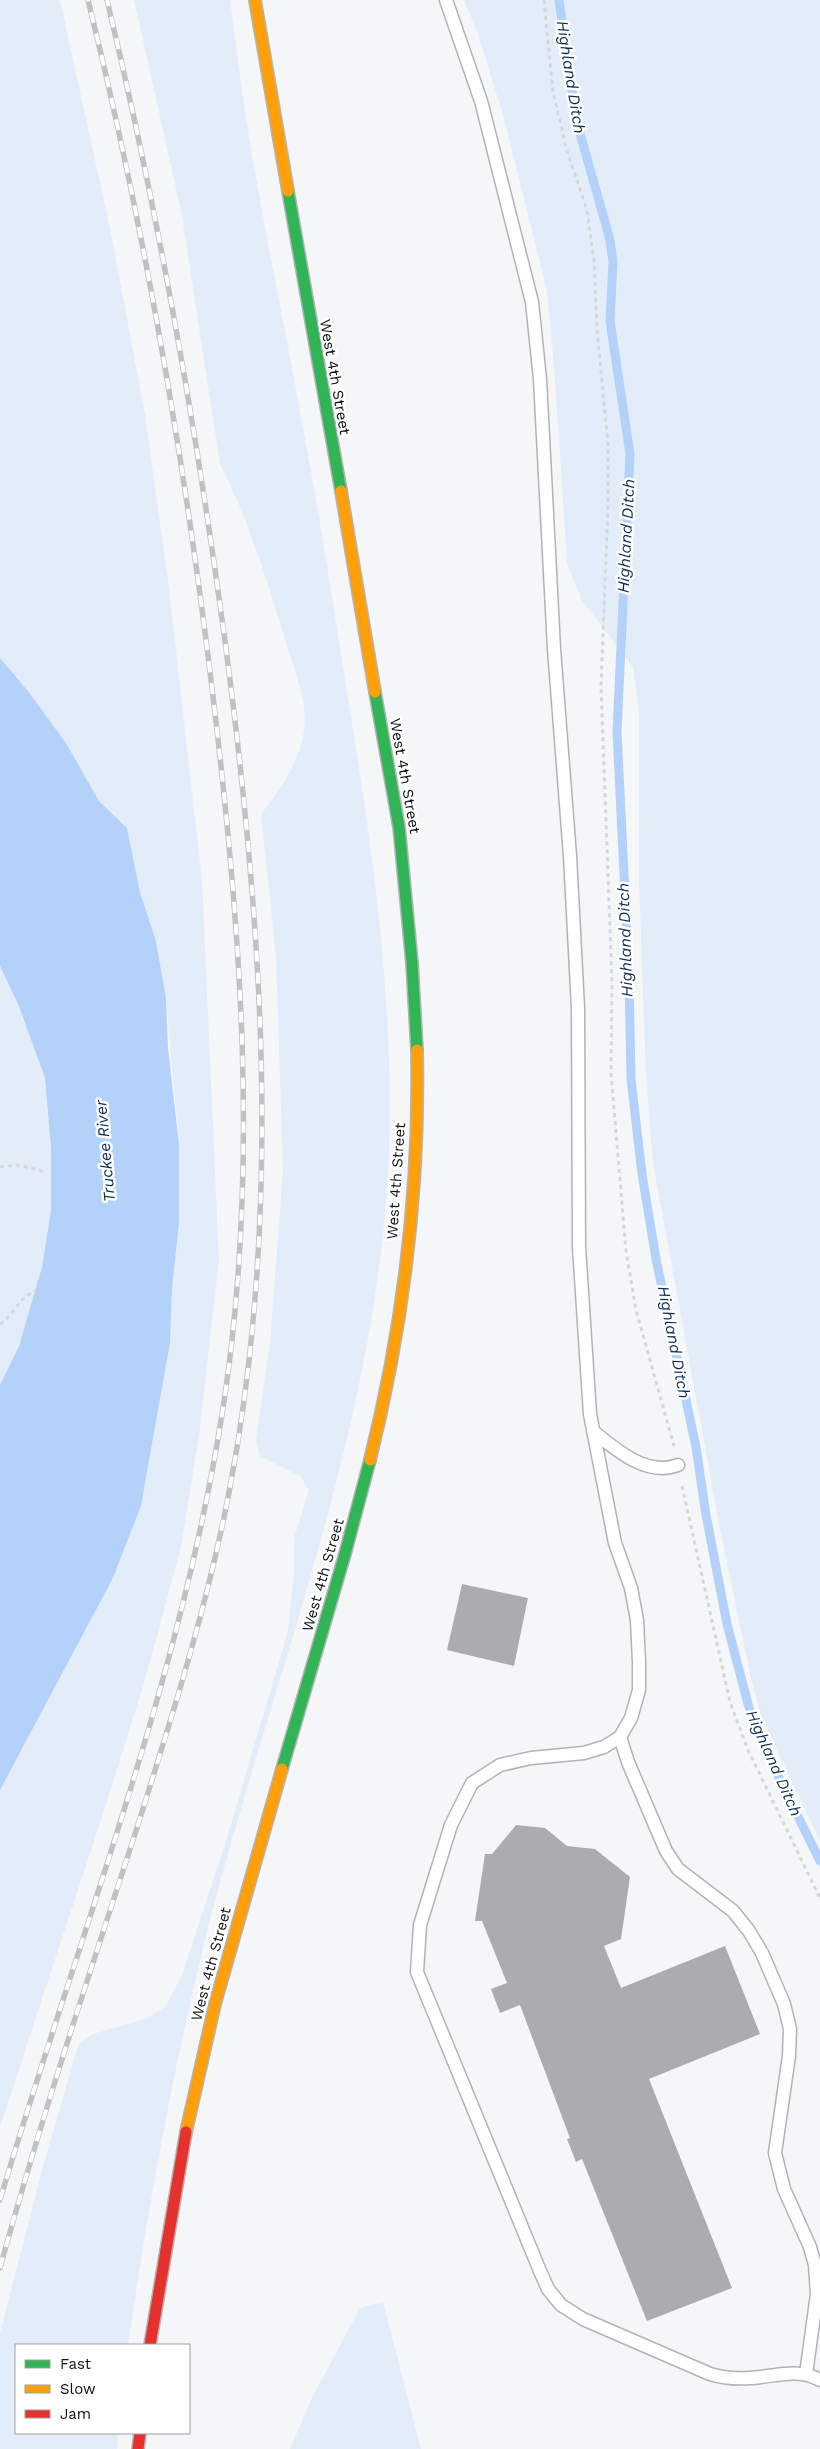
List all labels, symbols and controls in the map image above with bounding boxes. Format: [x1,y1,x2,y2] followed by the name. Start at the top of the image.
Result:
[553,19,589,135] water label: Highland Ditch
[316,318,354,437] street label: West 4th Street
[614,478,638,594] water label: Highland Ditch
[386,717,424,836] street label: West 4th Street
[614,883,636,997] water label: Highland Ditch
[91,1098,119,1203] water label: Truckee River
[383,1121,409,1240] street label: West 4th Street
[654,1284,694,1400] water label: Highland Ditch
[298,1516,348,1634] street label: West 4th Street
[742,1707,806,1819] water label: Highland Ditch
[187,1905,235,2023] street label: West 4th Street
[15,2344,190,2434] legend
[60,2355,92,2373] text: Fast
[60,2380,96,2398] text: Slow
[60,2405,91,2423] text: Jam

